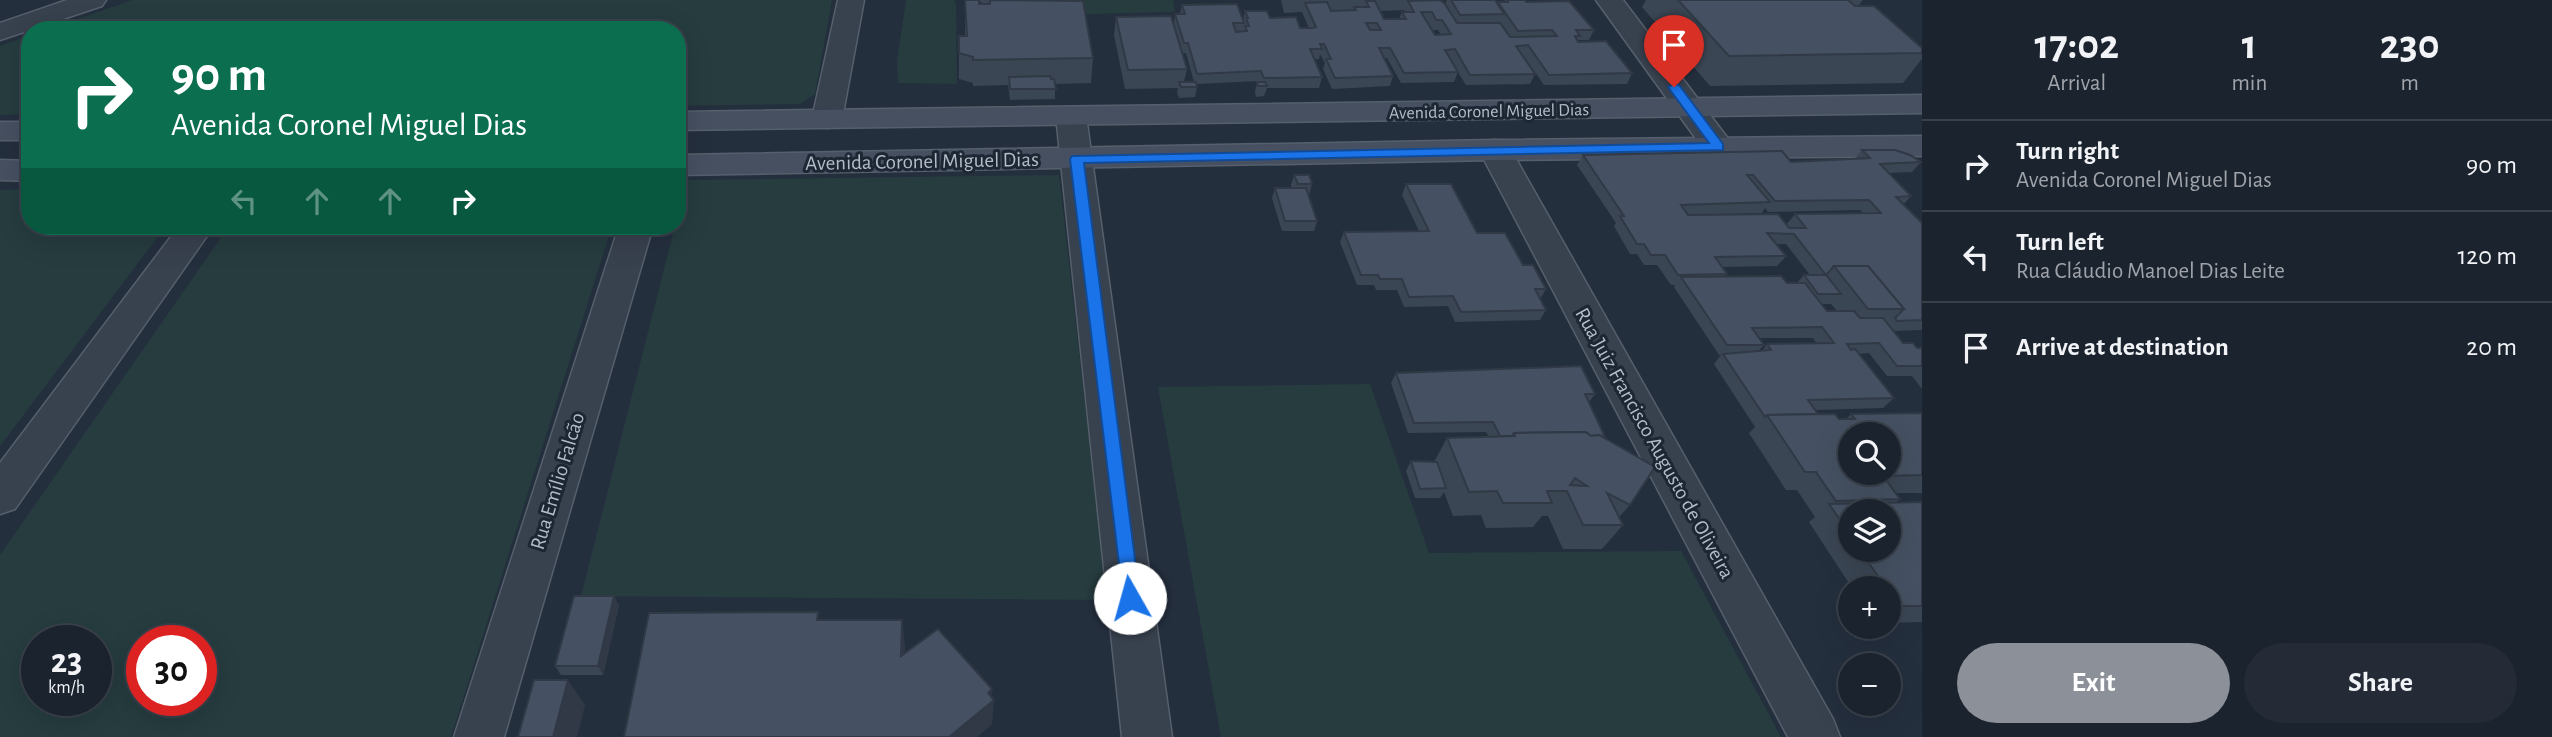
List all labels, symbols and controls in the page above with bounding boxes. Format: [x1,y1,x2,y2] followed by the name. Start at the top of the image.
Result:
[1644,15,1704,87] pin
[2034,24,2119,66] text: 17:02
[2242,24,2257,66] text: 1
[2380,24,2440,66] text: 230
[1655,26,1693,64] icon: arrive
[56,49,147,140] icon: right
[171,51,267,100] text: 90 m
[2047,72,2106,95] text: Arrival
[2231,72,2267,95] text: min
[2400,72,2419,95] text: m
[1389,101,1589,123] street label: Avenida Coronel Miguel Dias
[171,109,527,141] text: Avenida Coronel Miguel Dias
[2016,138,2119,164] text: Turn right
[1957,147,1995,185] icon: right
[805,149,1039,174] street label: Avenida Coronel Miguel Dias
[2466,152,2517,178] text: 90 m
[2016,169,2272,192] text: Avenida Coronel Miguel Dias
[225,182,263,220] icon: left
[298,182,336,220] icon: ahead
[371,182,409,220] icon: ahead
[444,182,482,220] icon: right
[2016,229,2104,255] text: Turn left
[1957,238,1995,276] icon: left
[2457,243,2517,269] text: 120 m
[2016,260,2285,283] text: Rua Cláudio Manoel Dias Leite
[1571,304,1738,582] street label: Rua Juiz Francisco Augusto de Oliveira
[1957,329,1995,367] icon: arrive
[2016,334,2229,360] text: Arrive at destination
[2466,334,2517,360] text: 20 m
[527,410,588,552] street label: Rua Emílio Falcão
[1838,422,1901,716] map controls
[1838,422,1901,485] button: search
[1838,499,1901,562] button: layers
[1093,561,1167,635] position arrow
[1838,576,1901,639] button: +
[126,625,217,716] speed limit sign: 30
[1957,643,2230,723] button: Exit
[2244,643,2517,723] button: Share
[51,644,82,679] text: 23
[1838,653,1901,716] button: −
[48,679,85,697] text: km/h

